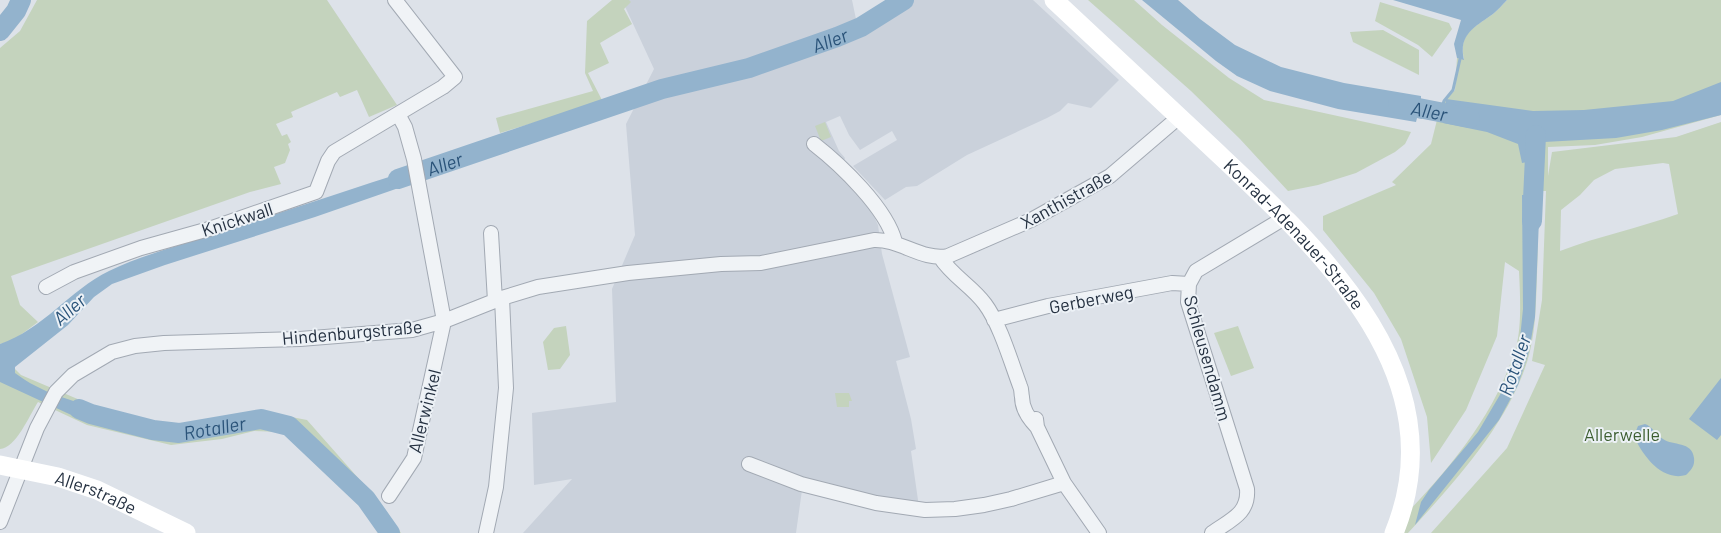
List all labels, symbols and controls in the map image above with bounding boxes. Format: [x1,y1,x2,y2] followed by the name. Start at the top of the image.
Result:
[809,22,852,56] water label: Aller
[1409,95,1451,125] water label: Aller
[424,146,466,180] water label: Aller
[1219,154,1369,314] street label: Konrad-Adenauer-Straße
[1017,165,1115,233] street label: Xanthistraße
[198,197,276,241] street label: Knickwall
[1047,280,1135,318] street label: Gerberweg
[48,288,91,330] water label: Aller
[1180,293,1236,423] street label: Schleusendamm
[281,315,423,349] street label: Hindenburgstraße
[1493,330,1536,398] water label: Rotaller
[403,367,445,455] street label: Allerwinkel
[181,410,248,444] water label: Rotaller
[1584,423,1660,445] park label: Allerwelle
[52,466,140,518] street label: Allerstraße

